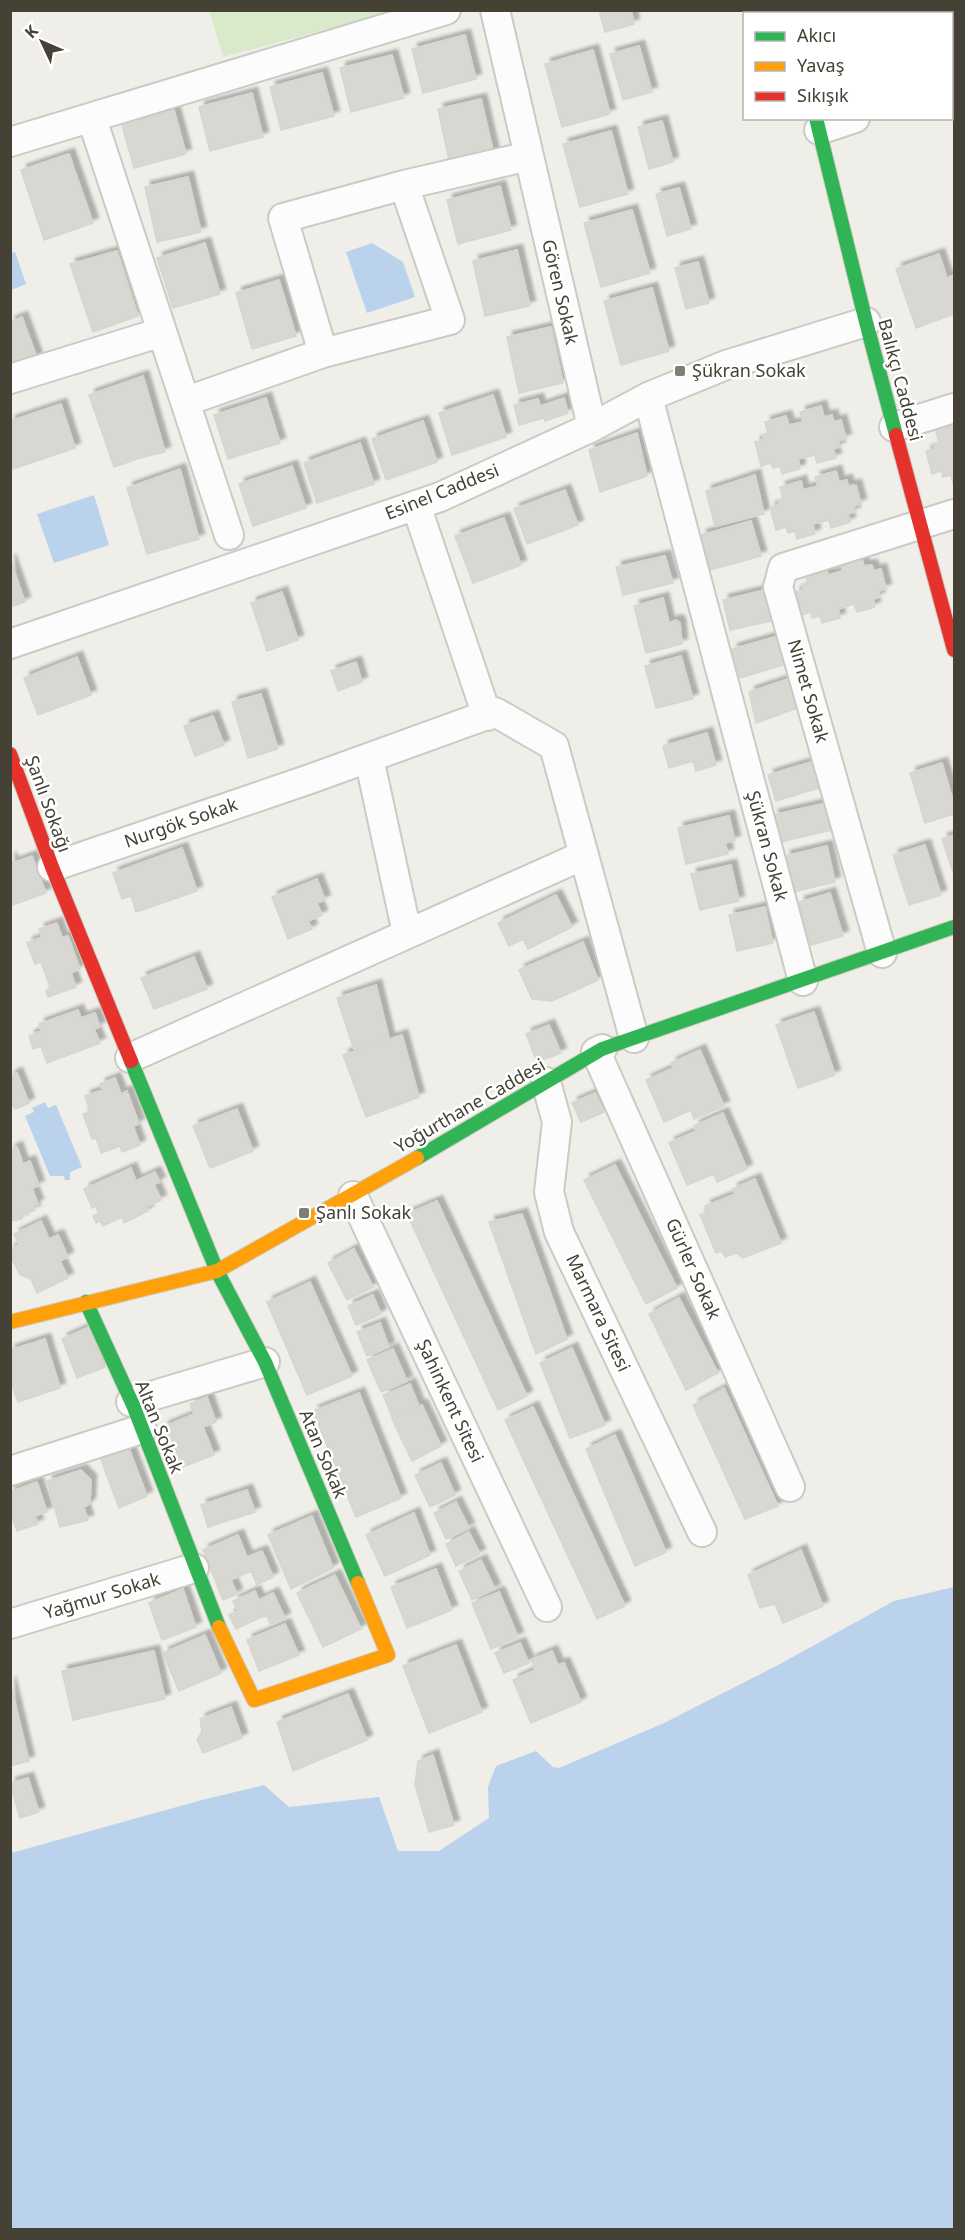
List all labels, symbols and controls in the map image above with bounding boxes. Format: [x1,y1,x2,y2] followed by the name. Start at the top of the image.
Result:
[12,12,72,72] north arrow
[743,12,953,120] legend
[20,20,43,43] text: K
[797,23,836,47] text: Akıcı
[797,53,844,77] text: Yavaş
[797,83,849,107] text: Sıkışık
[537,237,585,347] street label: Gören Sokak
[873,316,929,444] street label: Balıkçı Caddesi
[692,358,806,382] place label: Şükran Sokak
[673,364,687,378] marker: Şükran Sokak
[381,457,502,525] street label: Esinel Caddesi
[783,636,835,746] street label: Nimet Sokak
[20,752,78,855] street label: Şanlı Sokağı
[742,788,794,904] street label: Şükran Sokak
[121,791,241,853] street label: Nurgök Sokak
[390,1052,549,1158] street label: Yoğurthane Caddesi
[316,1200,412,1224] place label: Şanlı Sokak
[297,1206,311,1220] marker: Şanlı Sokak
[661,1214,727,1323] street label: Gürler Sokak
[561,1250,637,1375] street label: Marmara Sitesi
[412,1335,490,1466] street label: Şahinkent Sitesi
[130,1376,190,1477] street label: Altan Sokak
[295,1406,353,1502] street label: Atan Sokak
[41,1566,163,1624] street label: Yağmur Sokak

